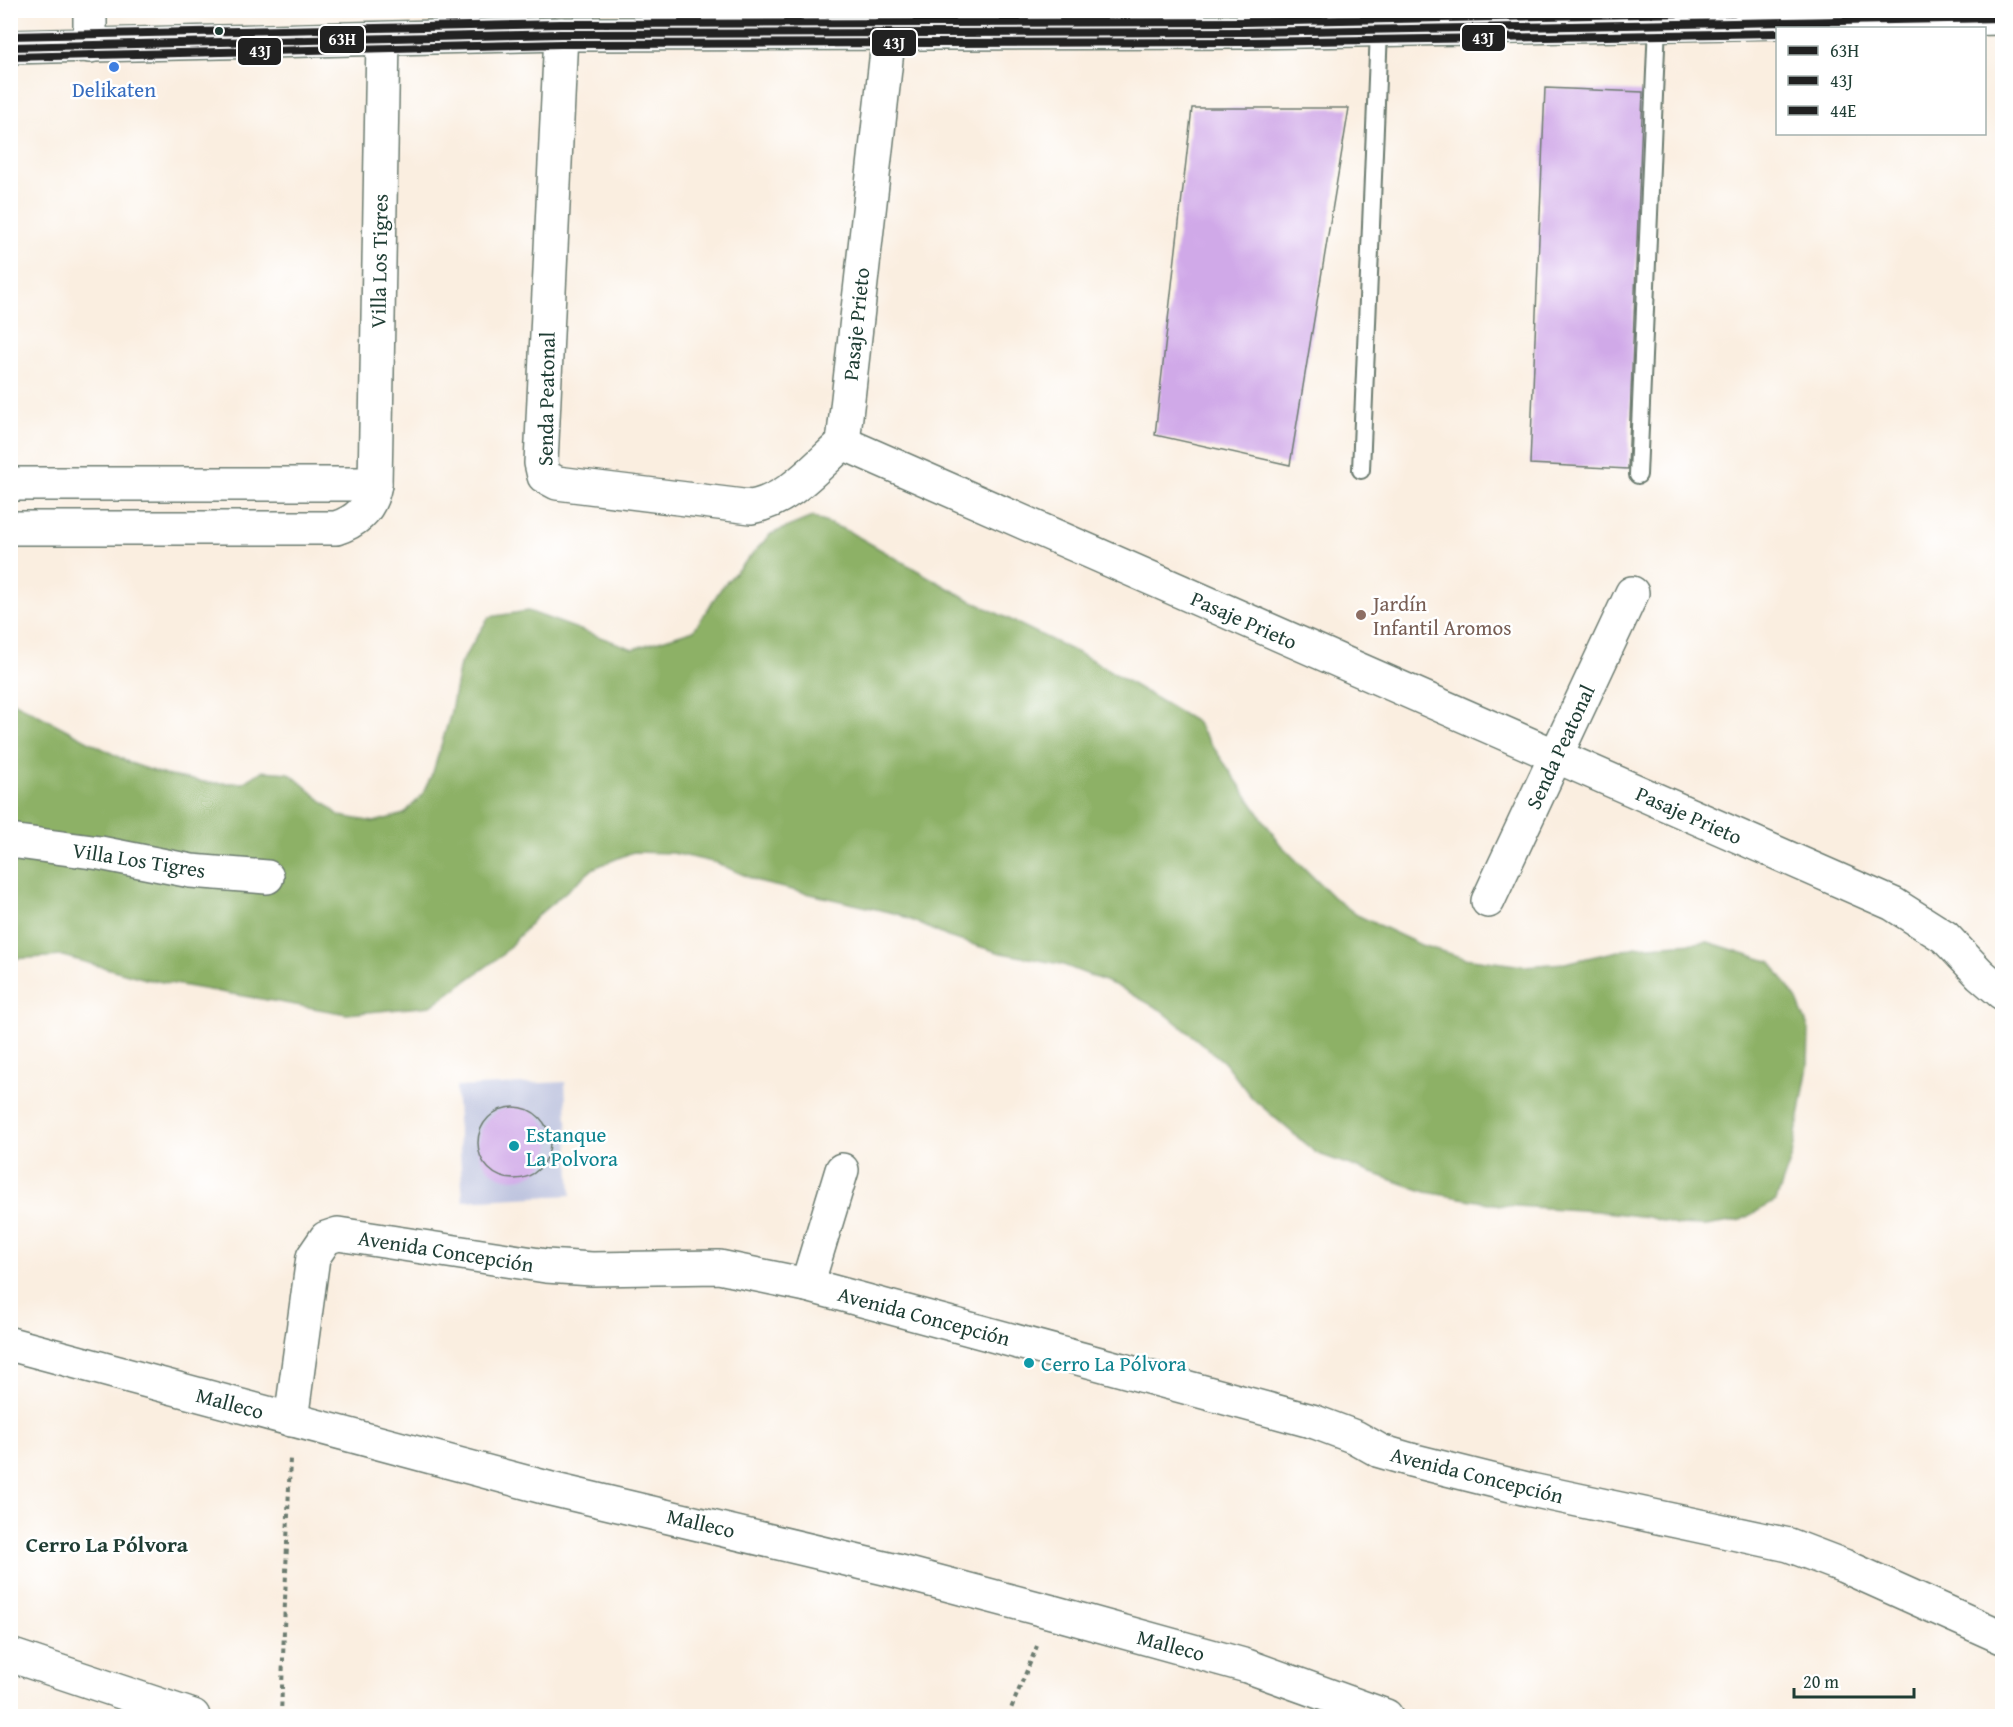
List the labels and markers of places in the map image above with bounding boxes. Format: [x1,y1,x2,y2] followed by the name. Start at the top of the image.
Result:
[213,25,225,37] unlabelled marker
[107,60,121,74] marker: Delikaten
[72,74,156,105] place label: Delikaten
[1370,588,1512,643] place label: Jardín Infantil Aromos
[1354,608,1368,622] marker: Jardín Infantil Aromos
[526,1119,618,1174] place label: Estanque La Polvora
[507,1139,521,1153] marker: Estanque La Polvora
[1041,1348,1186,1379] place label: Cerro La Pólvora
[1022,1356,1036,1370] marker: Cerro La Pólvora

